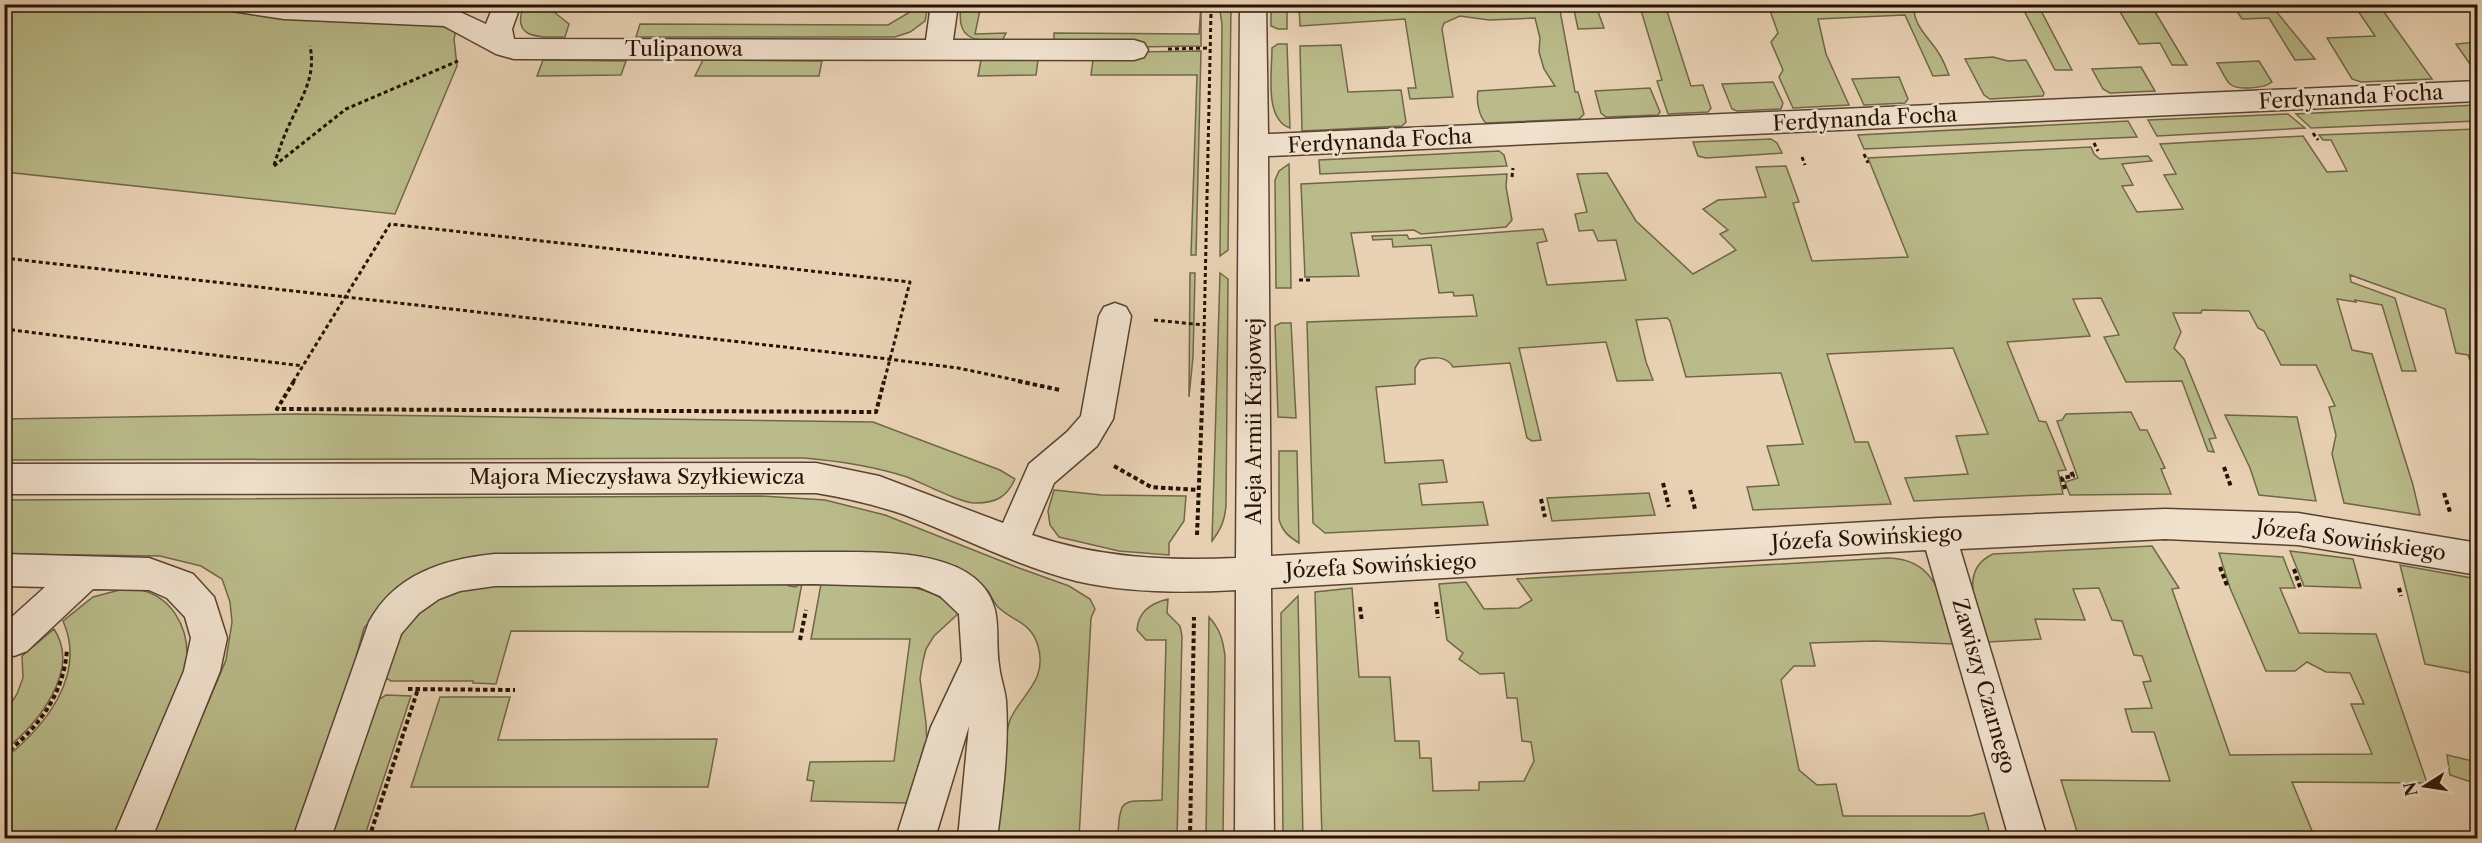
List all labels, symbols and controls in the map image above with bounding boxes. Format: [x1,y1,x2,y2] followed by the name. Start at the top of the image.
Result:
[625,36,744,61] street label: Tulipanowa
[2258,79,2445,114] street label: Ferdynanda Focha
[1772,101,1959,136] street label: Ferdynanda Focha
[1287,123,1474,158] street label: Ferdynanda Focha
[1241,318,1266,525] street label: Aleja Armii Krajowej
[469,464,806,489] street label: Majora Mieczysława Szyłkiewicza
[2252,513,2448,565] street label: Józefa Sowińskiego
[1768,520,1963,555] street label: Józefa Sowińskiego
[1282,548,1477,583] street label: Józefa Sowińskiego
[1948,596,2021,776] street label: Zawiszy Czarnego
[2395,756,2455,816] north arrow
[2399,780,2422,798] text: N

